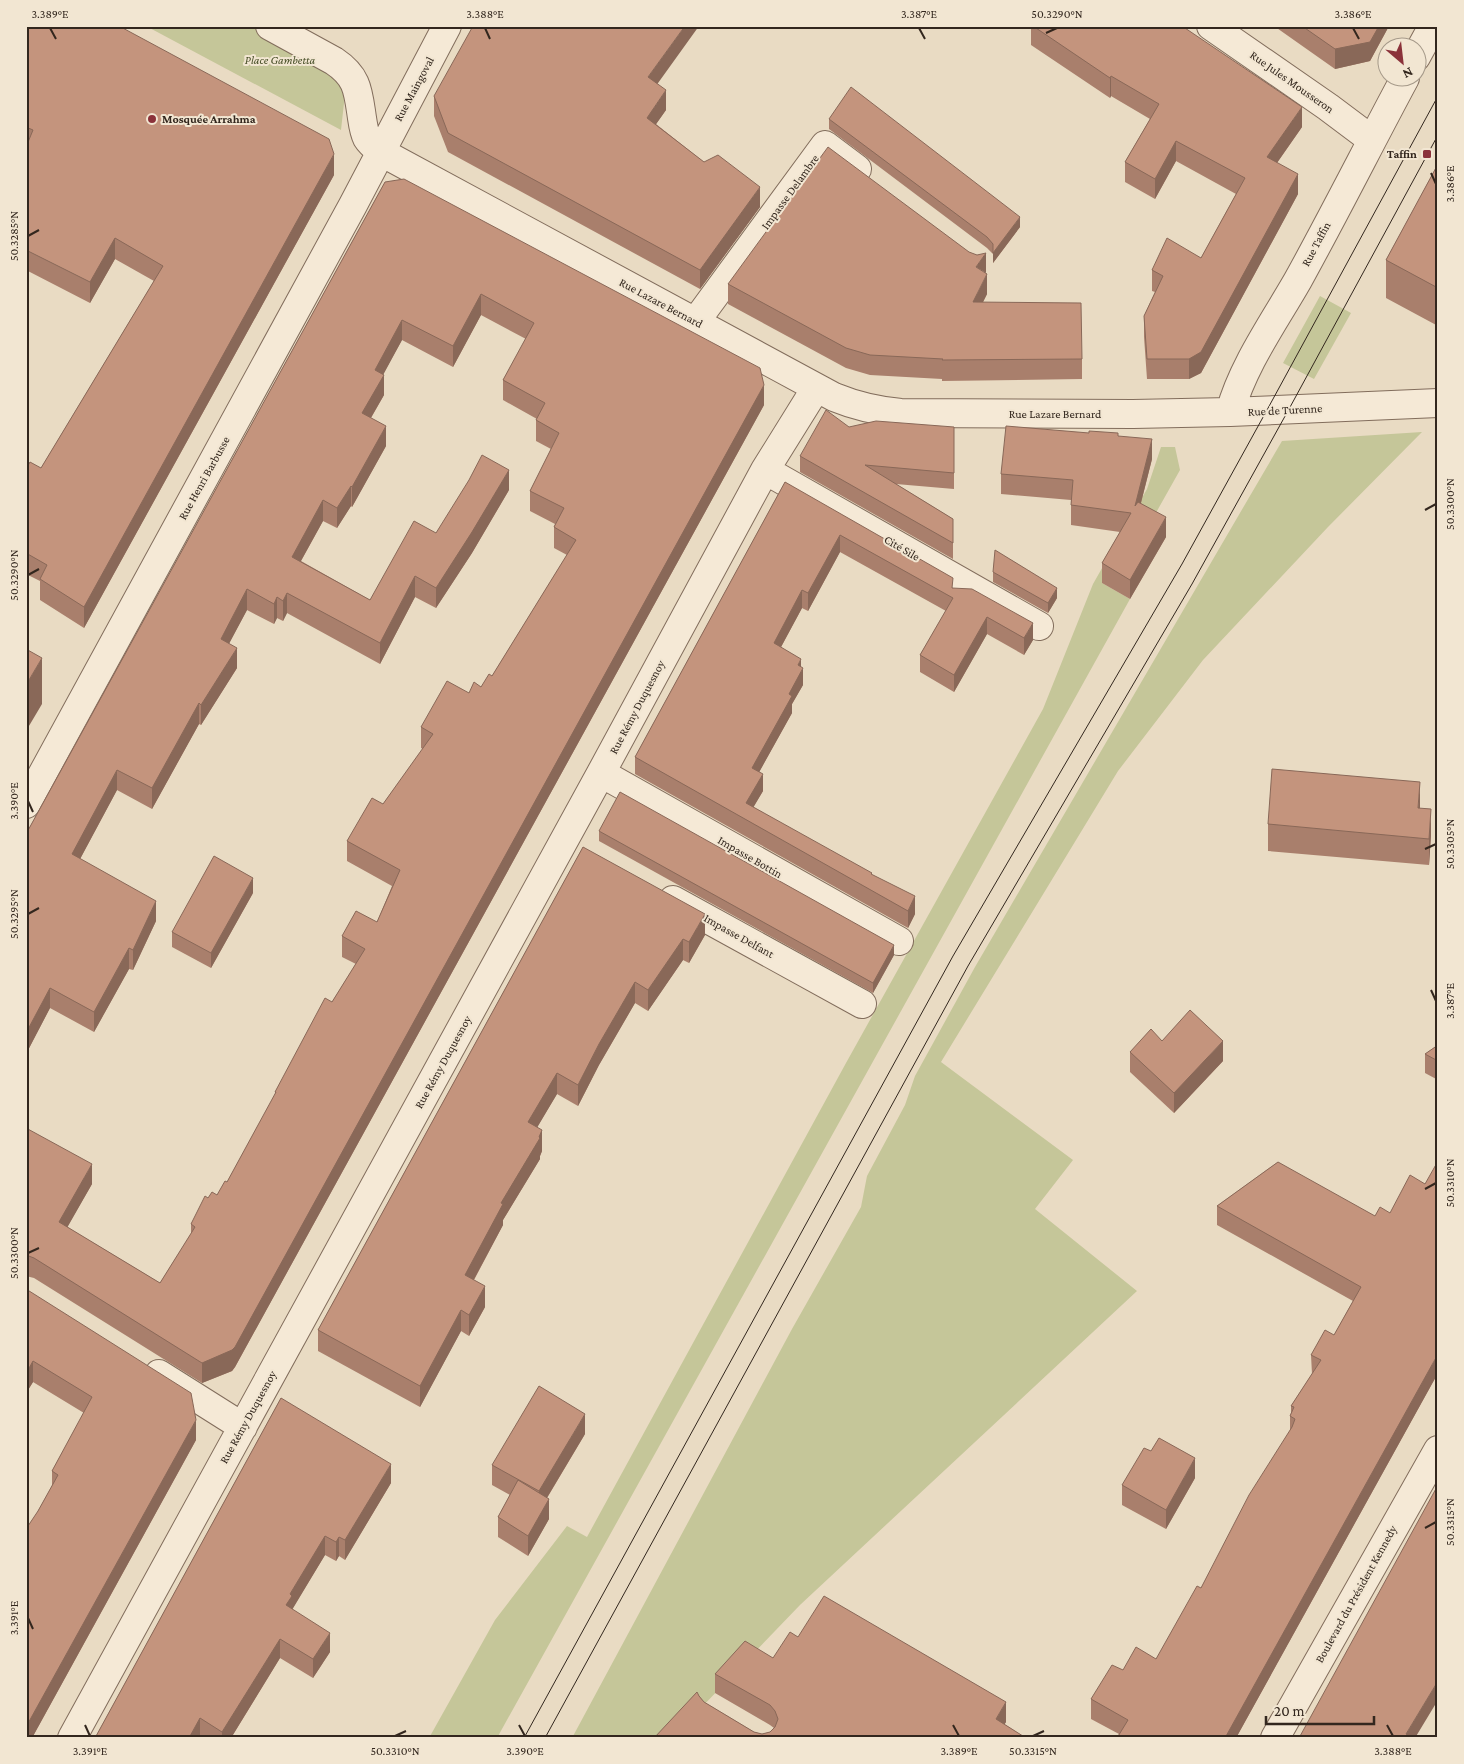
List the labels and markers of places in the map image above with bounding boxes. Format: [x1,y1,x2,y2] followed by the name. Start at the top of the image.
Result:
[162,112,256,126] place label: Mosquée Arrahma
[146,113,158,125] marker: Mosquée Arrahma
[1387,147,1417,161] place label: Taffin
[1421,148,1433,160] marker: Taffin

